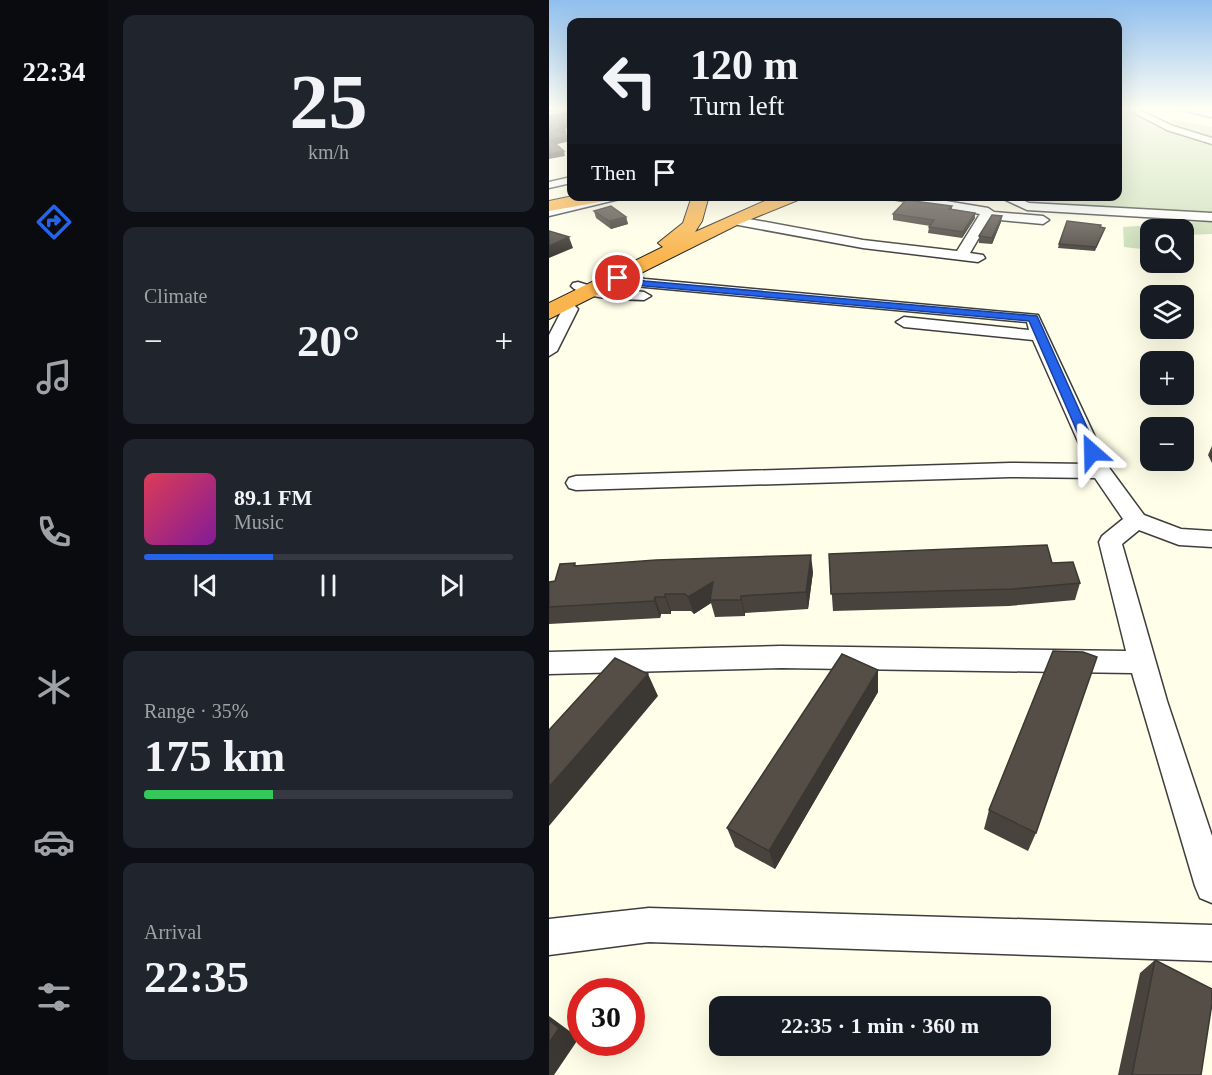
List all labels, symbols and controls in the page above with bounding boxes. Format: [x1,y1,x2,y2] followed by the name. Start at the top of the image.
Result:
[591,42,669,120] icon: left
[690,42,799,88] text: 120 m
[23,57,86,87] text: 22:34
[290,58,368,145] text: 25
[690,91,784,121] text: Turn left
[308,141,349,163] text: km/h
[648,156,681,189] icon: arrive
[591,160,636,185] text: Then
[33,201,75,243] icon: directions
[1140,219,1194,471] map controls
[1140,219,1194,273] button: search
[592,252,643,303] pin
[601,261,634,294] icon: arrive
[144,285,207,307] text: Climate
[1140,285,1194,339] button: layers
[297,316,360,366] text: 20°
[144,323,163,359] text: −
[494,323,513,359] text: +
[1140,351,1194,405] button: +
[33,356,75,398] icon: music
[1140,417,1194,471] button: −
[1060,420,1124,484] position arrow
[234,485,312,510] text: 89.1 FM
[33,511,75,553] icon: phone
[234,511,284,533] text: Music
[189,569,222,602] icon: previous
[312,569,345,602] icon: pause
[435,569,468,602] icon: next
[33,666,75,708] icon: climate
[144,700,248,722] text: Range · 35%
[144,731,285,781] text: 175 km
[33,821,75,863] icon: car
[144,921,202,943] text: Arrival
[144,952,249,1002] text: 22:35
[33,976,75,1018] icon: filters
[567,978,645,1056] speed limit sign: 30
[781,1013,979,1038] text: 22:35 · 1 min · 360 m

